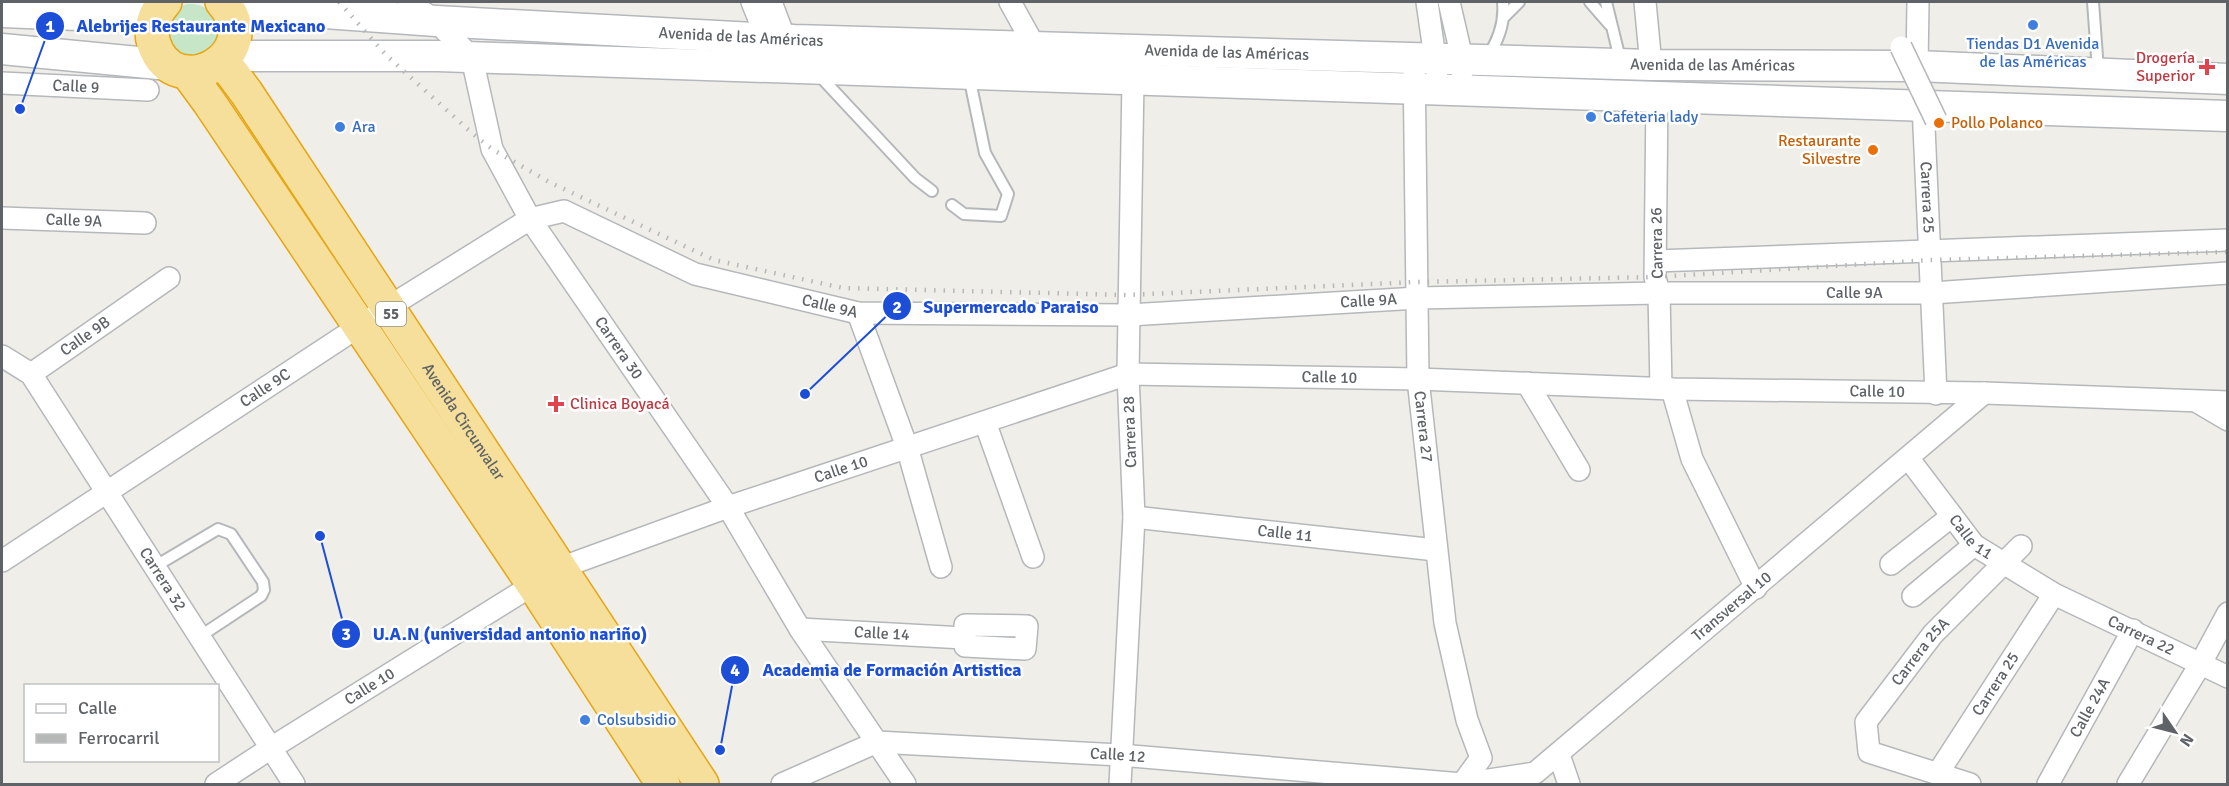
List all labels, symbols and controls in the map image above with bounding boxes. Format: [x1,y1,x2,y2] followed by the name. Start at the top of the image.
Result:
[35,8,338,44] callout: Alebrijes Restaurante Mexicano
[45,15,55,37] text: 1
[77,15,325,37] text: Alebrijes Restaurante Mexicano
[2026,18,2040,32] marker: Tiendas D1 Avenida de las Américas
[658,23,824,51] street label: Avenida de las Américas
[1967,34,2099,72] place label: Tiendas D1 Avenida de las Américas
[1144,40,1310,65] street label: Avenida de las Américas
[2136,48,2195,86] place label: Drogería Superior
[1630,54,1795,76] street label: Avenida de las Américas
[2200,60,2214,74] marker: Drogería Superior
[52,75,100,98] street label: Calle 9
[1603,107,1699,127] place label: Cafeteria lady
[1584,110,1598,124] marker: Cafeteria lady
[1951,113,2043,133] place label: Pollo Polanco
[1932,116,1946,130] marker: Pollo Polanco
[352,117,376,137] place label: Ara
[333,120,347,134] marker: Ara
[1778,131,1861,169] place label: Restaurante Silvestre
[1866,143,1880,157] marker: Restaurante Silvestre
[1916,161,1939,234] street label: Carrera 25
[1646,207,1668,279] street label: Carrera 26
[45,210,103,232] street label: Calle 9A
[1826,283,1883,303] street label: Calle 9A
[882,288,1111,324] callout: Supermercado Paraiso
[1340,289,1398,313] street label: Calle 9A
[800,290,860,323] street label: Calle 9A
[892,296,902,318] text: 2
[923,296,1099,318] text: Supermercado Paraiso
[376,302,406,326] road number: 55
[56,312,114,361] street label: Calle 9B
[590,313,647,383] street label: Carrera 30
[417,359,509,484] street label: Avenida Circunvalar
[236,364,295,412] street label: Calle 9C
[1302,367,1357,388] street label: Calle 10
[1849,381,1905,402] street label: Calle 10
[1409,390,1437,464] street label: Carrera 27
[570,394,670,414] place label: Clinica Boyacá
[547,395,565,413] marker: Clinica Boyacá
[1119,396,1141,468] street label: Carrera 28
[811,451,871,488] street label: Calle 10
[1945,511,1996,564] street label: Calle 11
[1256,521,1314,546] street label: Calle 11
[135,544,191,615] street label: Carrera 32
[1688,567,1776,646] street label: Transversal 10
[2104,611,2178,660] street label: Carrera 22
[1887,613,1954,690] street label: Carrera 25A
[331,616,659,652] callout: U.A.N (universidad antonio nariño)
[854,622,911,645] street label: Calle 14
[341,623,351,645] text: 3
[373,623,647,645] text: U.A.N (universidad antonio nariño)
[1968,648,2024,720] street label: Carrera 25
[720,652,1033,688] callout: Academia de Formación Artistica
[730,659,740,681] text: 4
[762,659,1022,681] text: Academia de Formación Artistica
[341,663,399,710] street label: Calle 10
[2065,674,2115,741] street label: Calle 24A
[24,684,219,762] legend
[78,697,117,719] text: Calle
[2145,702,2205,762] north arrow
[597,710,676,730] place label: Colsubsidio
[578,713,592,727] marker: Colsubsidio
[78,727,159,749] text: Ferrocarril
[2175,730,2198,750] text: N
[1089,743,1146,767] street label: Calle 12

